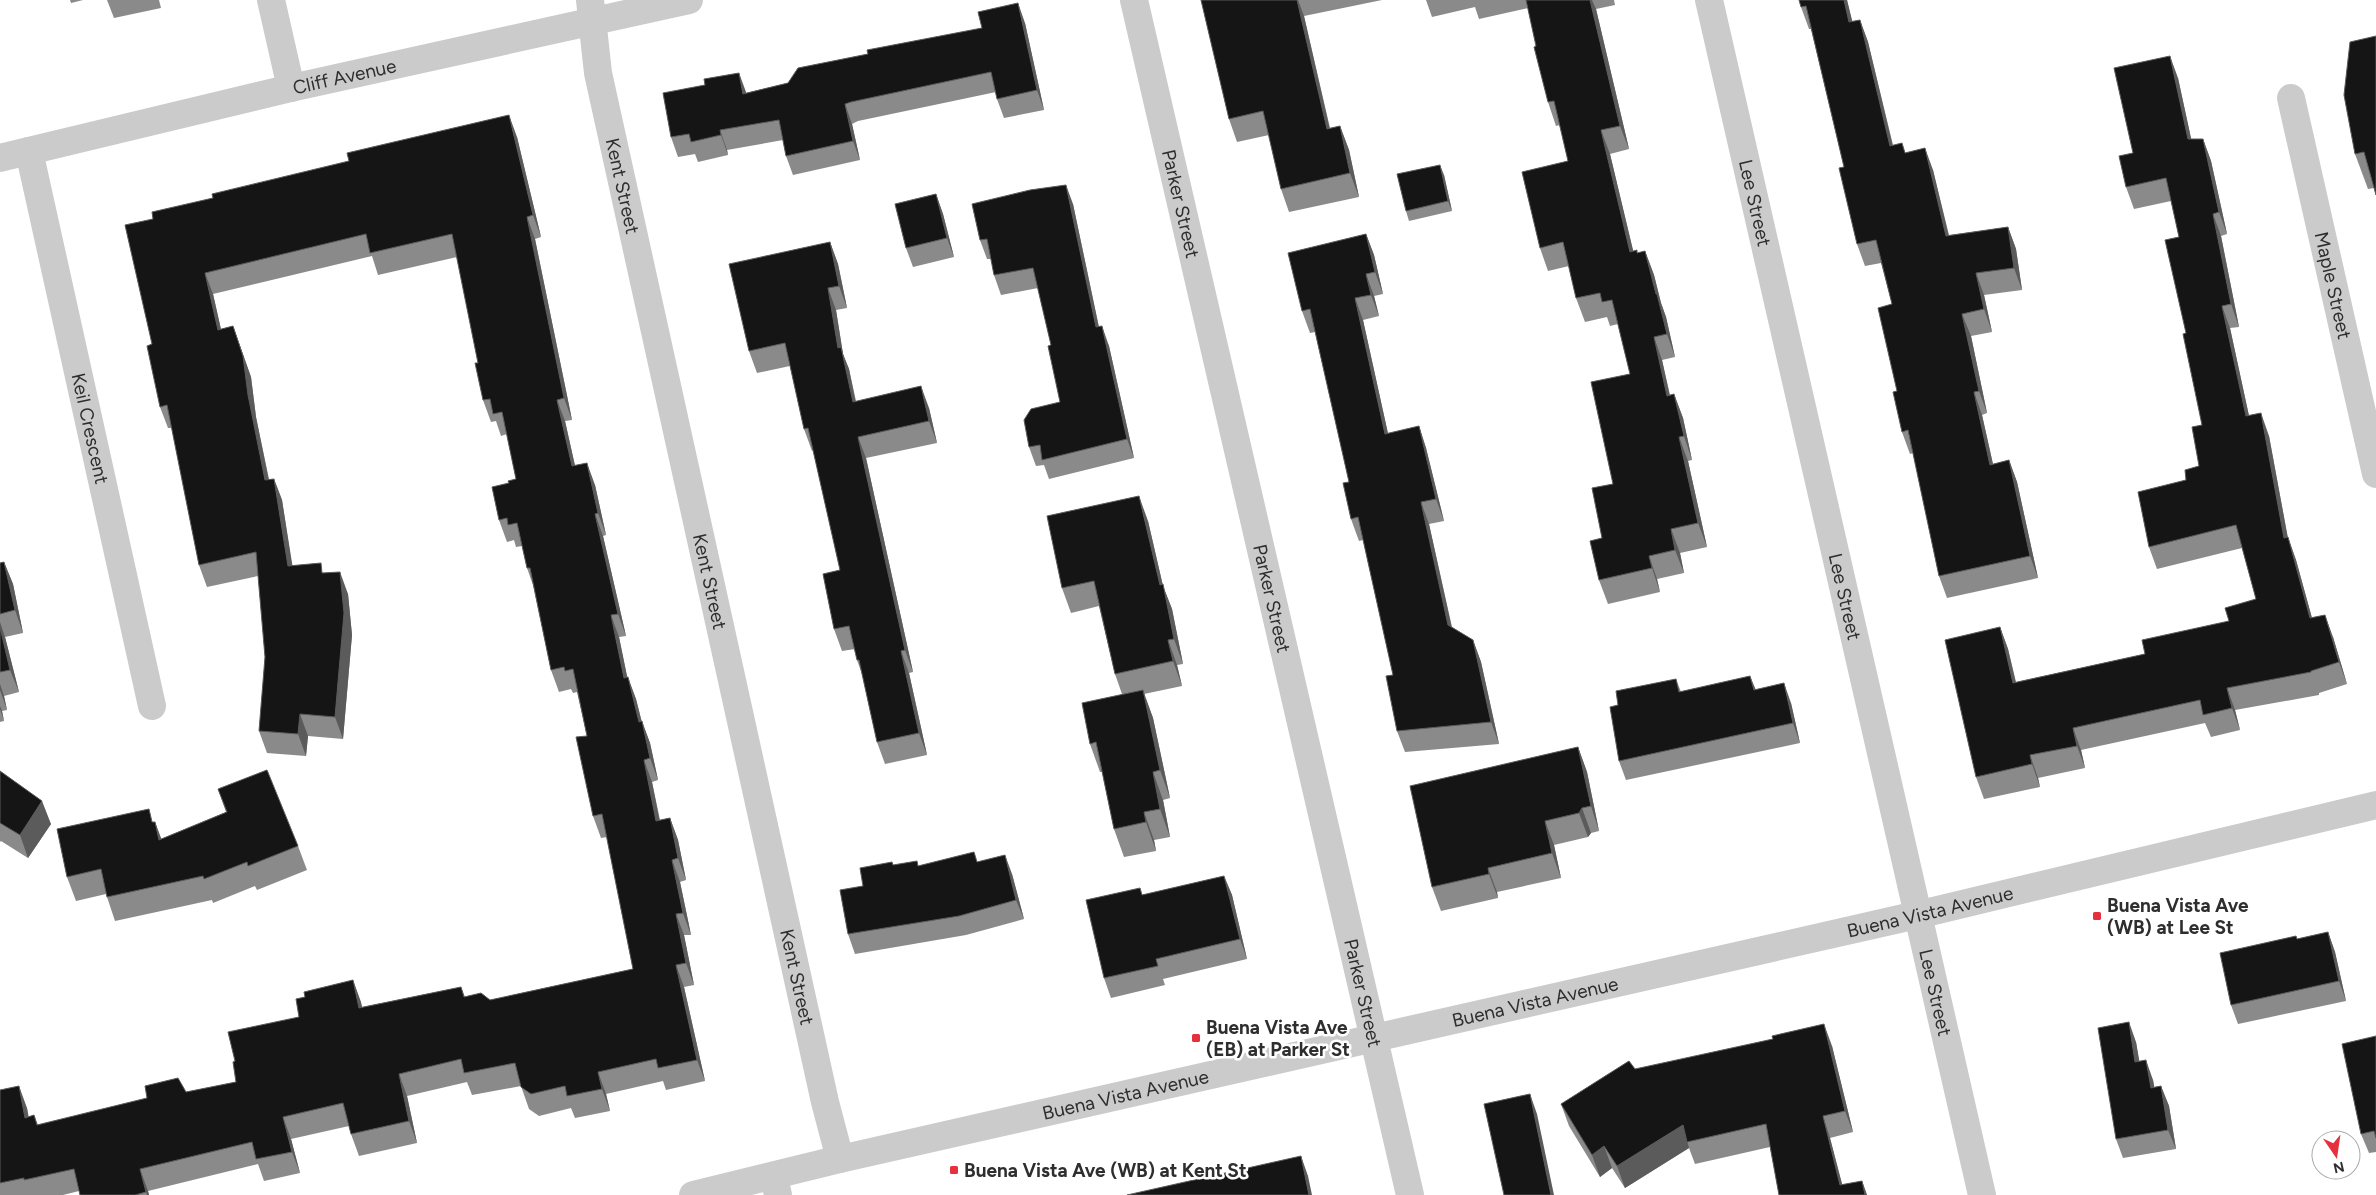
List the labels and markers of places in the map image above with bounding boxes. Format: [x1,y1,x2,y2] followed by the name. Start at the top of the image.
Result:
[2107,894,2249,939] place label: Buena Vista Ave (WB) at Lee St
[2091,910,2103,922] marker: Buena Vista Ave (WB) at Lee St
[1206,1016,1350,1061] place label: Buena Vista Ave (EB) at Parker St
[1190,1032,1202,1044] marker: Buena Vista Ave (EB) at Parker St
[964,1159,1247,1182] place label: Buena Vista Ave (WB) at Kent St
[948,1164,960,1176] marker: Buena Vista Ave (WB) at Kent St

